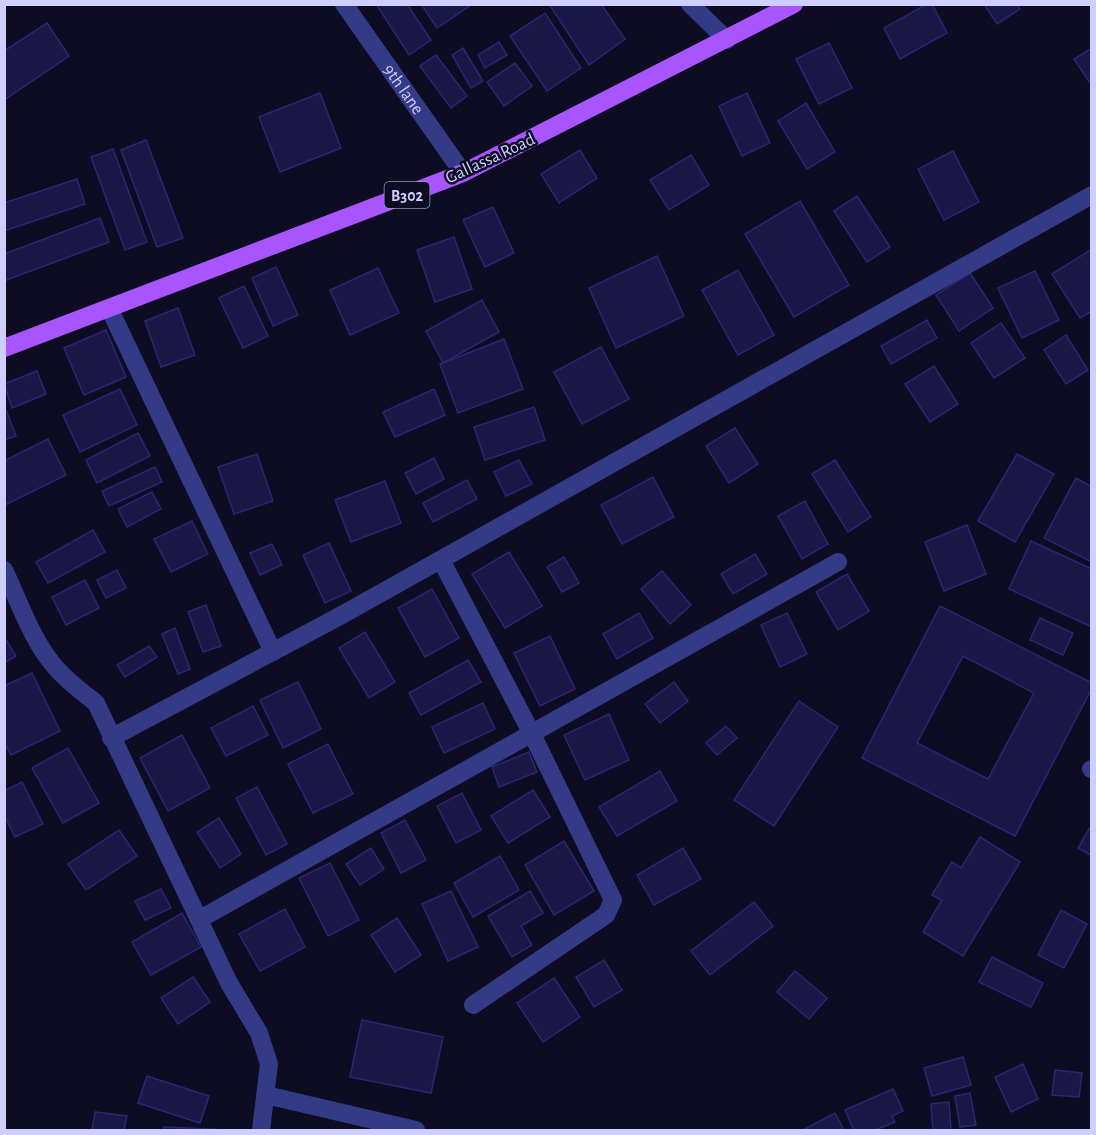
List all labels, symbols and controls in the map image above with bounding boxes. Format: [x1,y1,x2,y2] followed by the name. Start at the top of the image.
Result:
[379,61,427,118] street label: 9th lane
[443,130,538,187] street label: Gallassa Road
[384,182,430,208] road number: B302

